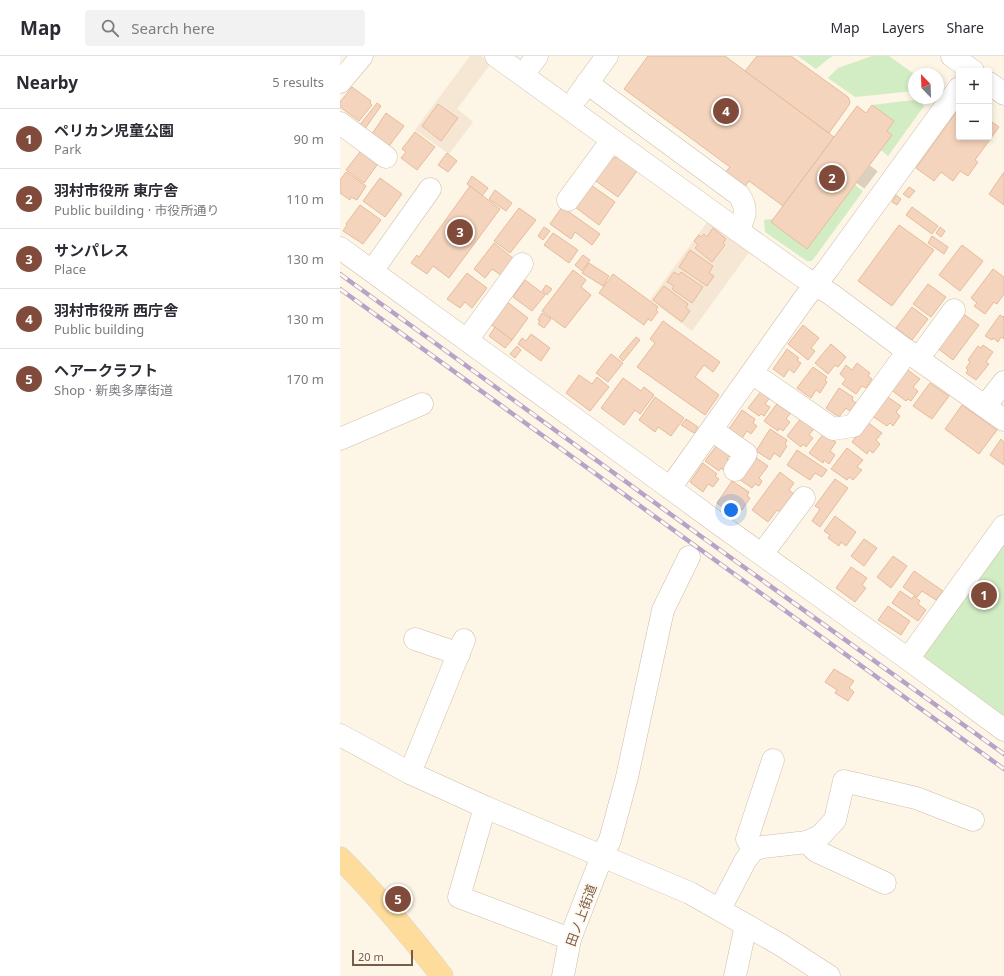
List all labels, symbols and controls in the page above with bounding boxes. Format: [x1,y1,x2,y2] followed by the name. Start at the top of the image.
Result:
[85,10,365,46] search box
[20,15,61,41] text: Map
[99,17,121,39] icon: search
[131,18,215,38] text: Search here
[831,18,860,37] text: Map
[882,18,924,37] text: Layers
[946,18,984,37] text: Share
[908,68,944,104] north arrow
[956,68,992,140] map controls
[956,68,992,104] button: +
[16,71,78,94] text: Nearby
[272,73,324,91] text: 5 results
[713,96,739,126] pin: 4
[956,104,992,140] button: −
[54,120,174,140] text: ペリカン児童公園
[25,130,33,148] text: 1
[294,130,324,148] text: 90 m
[54,140,81,158] text: Park
[819,163,845,193] pin: 2
[54,180,178,200] text: 羽村市役所 東庁舎
[25,190,33,208] text: 2
[286,190,324,208] text: 110 m
[54,201,220,219] text: Public building · 市役所通り
[447,217,473,247] pin: 3
[54,240,129,260] text: サンパレス
[25,250,33,268] text: 3
[286,250,324,268] text: 130 m
[54,260,86,278] text: Place
[54,300,178,320] text: 羽村市役所 西庁舎
[25,310,33,328] text: 4
[286,310,324,328] text: 130 m
[54,320,144,338] text: Public building
[54,360,158,380] text: ヘアークラフト
[25,370,33,388] text: 5
[286,370,324,388] text: 170 m
[54,381,173,399] text: Shop · 新奥多摩街道
[721,500,741,520] your location
[971,580,997,610] pin: 1
[561,881,601,949] street label: 田ノ上街道
[385,884,411,914] pin: 5
[352,948,413,967] scale bar
[358,949,384,964] text: 20 m

